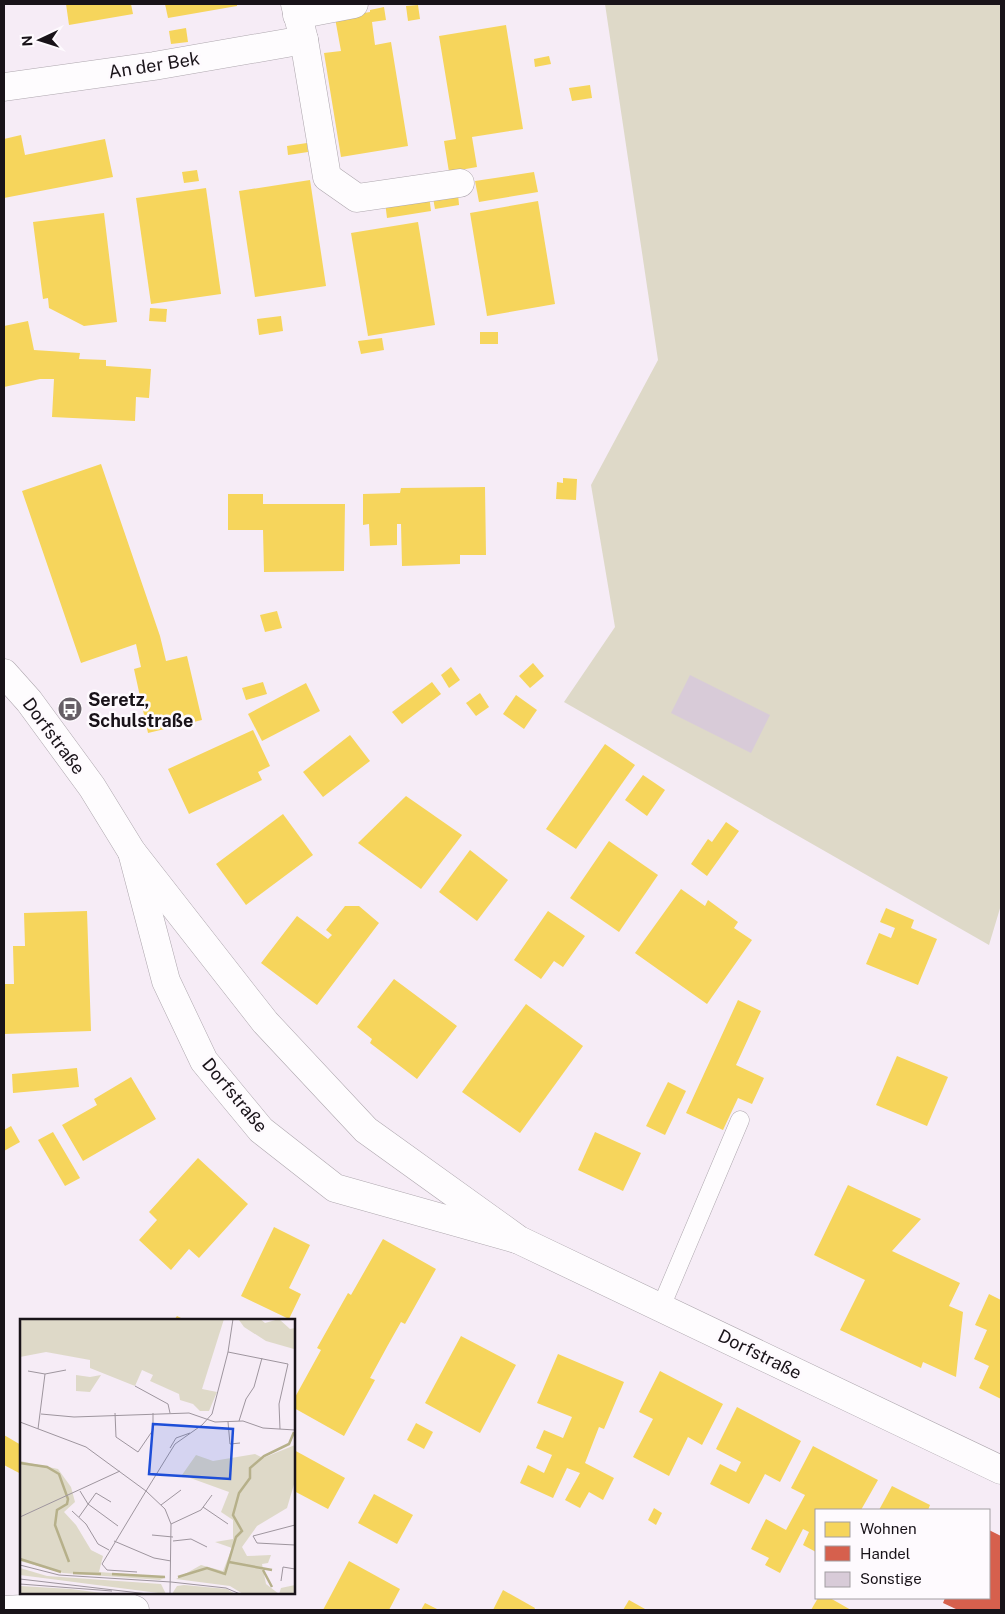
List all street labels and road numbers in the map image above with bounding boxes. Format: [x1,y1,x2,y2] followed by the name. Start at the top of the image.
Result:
[107,47,201,83] street label: An der Bek
[18,694,90,778] street label: Dorfstraße
[198,1054,272,1136] street label: Dorfstraße
[715,1325,805,1383] street label: Dorfstraße

